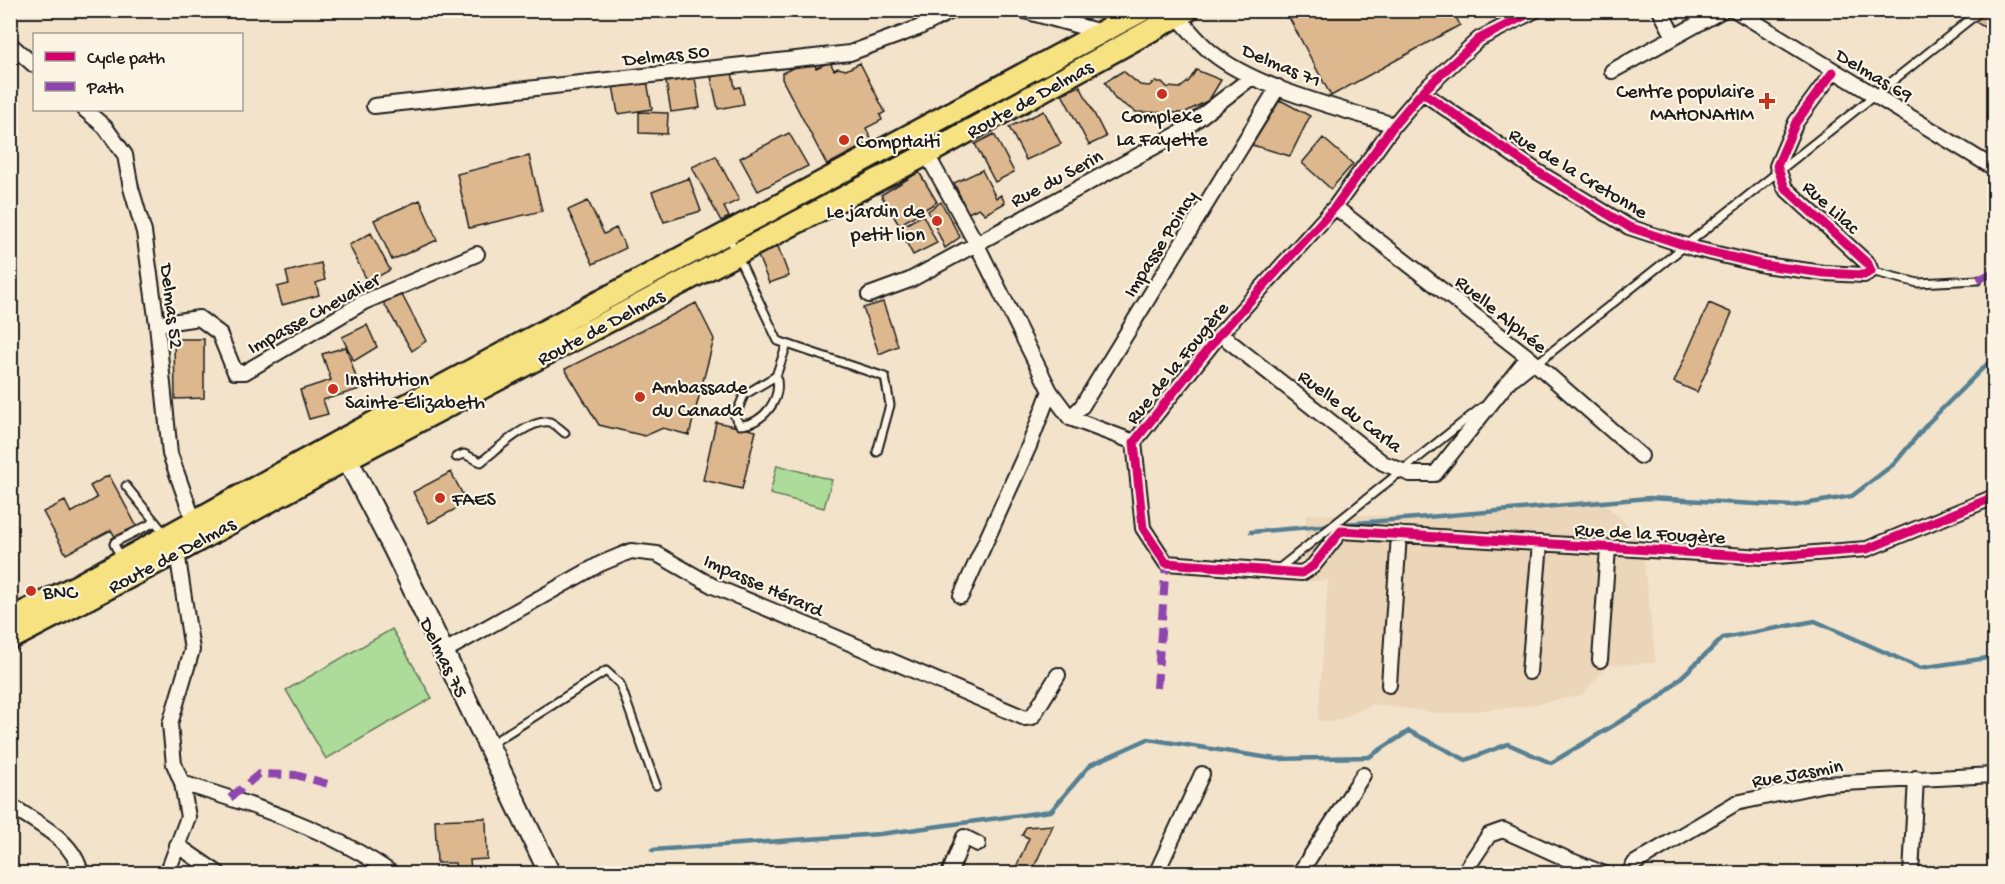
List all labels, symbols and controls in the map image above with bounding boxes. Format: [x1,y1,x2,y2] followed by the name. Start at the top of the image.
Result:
[33,33,243,111] legend
[1236,40,1324,94] street label: Delmas 71
[620,41,711,74] street label: Delmas 50
[1829,44,1916,109] street label: Delmas 69
[87,49,165,70] text: Cycle path
[964,57,1098,145] street label: Route de Delmas
[86,79,124,100] text: Path
[1616,82,1755,128] place label: Centre populaire MAHONAHIM
[1155,87,1169,101] marker: Complexe La Fayette
[1758,92,1776,110] marker: Centre populaire MAHONAHIM
[1116,107,1208,153] place label: Complexe La Fayette
[1504,124,1651,226] street label: Rue de la Cretonne
[856,132,941,155] place label: CompHaiti
[837,133,851,147] marker: CompHaiti
[1008,146,1108,214] street label: Rue du Serin
[1796,177,1864,241] street label: Rue Lilac
[1120,187,1204,303] street label: Impasse Poincy
[826,202,926,248] place label: Le jardin de petit lion
[930,214,944,228] marker: Le jardin de petit lion
[153,261,186,350] street label: Delmas 52
[245,268,387,361] street label: Impasse Chevalier
[1449,272,1551,360] street label: Ruelle Alphée
[534,286,670,372] street label: Route de Delmas
[1122,298,1236,430] street label: Rue de la Fougère
[1292,366,1406,460] street label: Ruelle du Carla
[345,370,485,416] place label: Institution Sainte-Élizabeth
[652,378,748,424] place label: Ambassade du Canada
[326,382,340,396] marker: Institution Sainte-Élizabeth
[633,390,647,404] marker: Ambassade du Canada
[451,490,497,513] place label: FAES
[433,491,447,505] marker: FAES
[105,514,241,600] street label: Route de Delmas
[1574,520,1727,551] street label: Rue de la Fougère
[699,551,828,625] street label: Impasse Hérard
[42,583,78,606] place label: BNC
[24,584,38,598] marker: BNC
[412,613,471,702] street label: Delmas 75
[1750,756,1845,795] street label: Rue Jasmin

